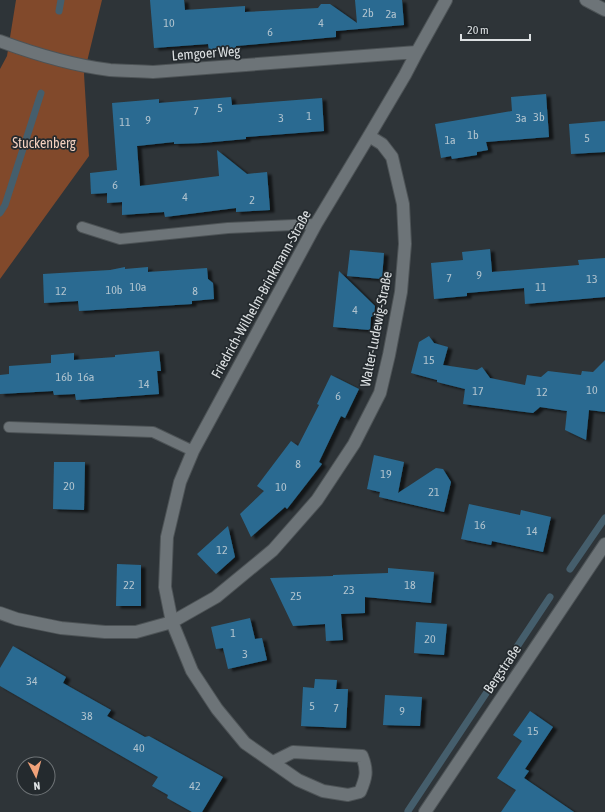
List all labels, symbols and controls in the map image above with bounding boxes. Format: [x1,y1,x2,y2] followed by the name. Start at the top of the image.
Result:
[362,6,374,20] house number: 2b
[385,7,397,21] house number: 2a
[163,16,175,30] house number: 10
[318,16,324,30] house number: 4
[461,16,530,42] scale bar
[467,23,489,37] text: 20 m
[267,25,273,39] house number: 6
[171,43,241,63] street label: Lemgoer Weg
[217,101,223,115] house number: 5
[193,104,199,118] house number: 7
[306,109,312,123] house number: 1
[533,110,545,124] house number: 3b
[278,111,284,125] house number: 3
[515,111,527,125] house number: 3a
[145,113,151,127] house number: 9
[119,115,131,129] house number: 11
[467,128,479,142] house number: 1b
[584,131,590,145] house number: 5
[444,133,456,147] house number: 1a
[12,135,76,151] park label: Stuckenberg
[112,178,118,192] house number: 6
[182,190,188,204] house number: 4
[249,193,255,207] house number: 2
[208,207,314,381] street label: Friedrich-Wilhelm-Brinkmann-Straße
[476,268,482,282] house number: 9
[357,270,395,388] street label: Walter-Ludewig-Straße
[446,271,452,285] house number: 7
[586,272,598,286] house number: 13
[130,280,146,294] house number: 10a
[535,280,547,294] house number: 11
[106,283,123,297] house number: 10b
[55,284,67,298] house number: 12
[192,284,198,298] house number: 8
[352,303,358,317] house number: 4
[423,353,435,367] house number: 15
[56,370,73,384] house number: 16b
[78,370,94,384] house number: 16a
[138,377,150,391] house number: 14
[586,383,598,397] house number: 10
[472,384,484,398] house number: 17
[536,385,548,399] house number: 12
[335,389,341,403] house number: 6
[295,457,301,471] house number: 8
[380,467,392,481] house number: 19
[63,479,75,493] house number: 20
[275,480,287,494] house number: 10
[428,485,440,499] house number: 21
[474,518,486,532] house number: 16
[526,524,538,538] house number: 14
[216,543,228,557] house number: 12
[123,578,135,592] house number: 22
[404,578,416,592] house number: 18
[343,583,355,597] house number: 23
[290,589,302,603] house number: 25
[230,626,236,640] house number: 1
[424,632,436,646] house number: 20
[480,642,524,696] street label: Bergstraße
[242,647,248,661] house number: 3
[26,674,38,688] house number: 34
[309,699,315,713] house number: 5
[333,701,339,715] house number: 7
[399,704,405,718] house number: 9
[81,709,93,723] house number: 38
[527,724,539,738] house number: 15
[133,741,145,755] house number: 40
[16,756,56,796] north arrow
[189,779,201,793] house number: 42
[33,780,41,792] text: N

